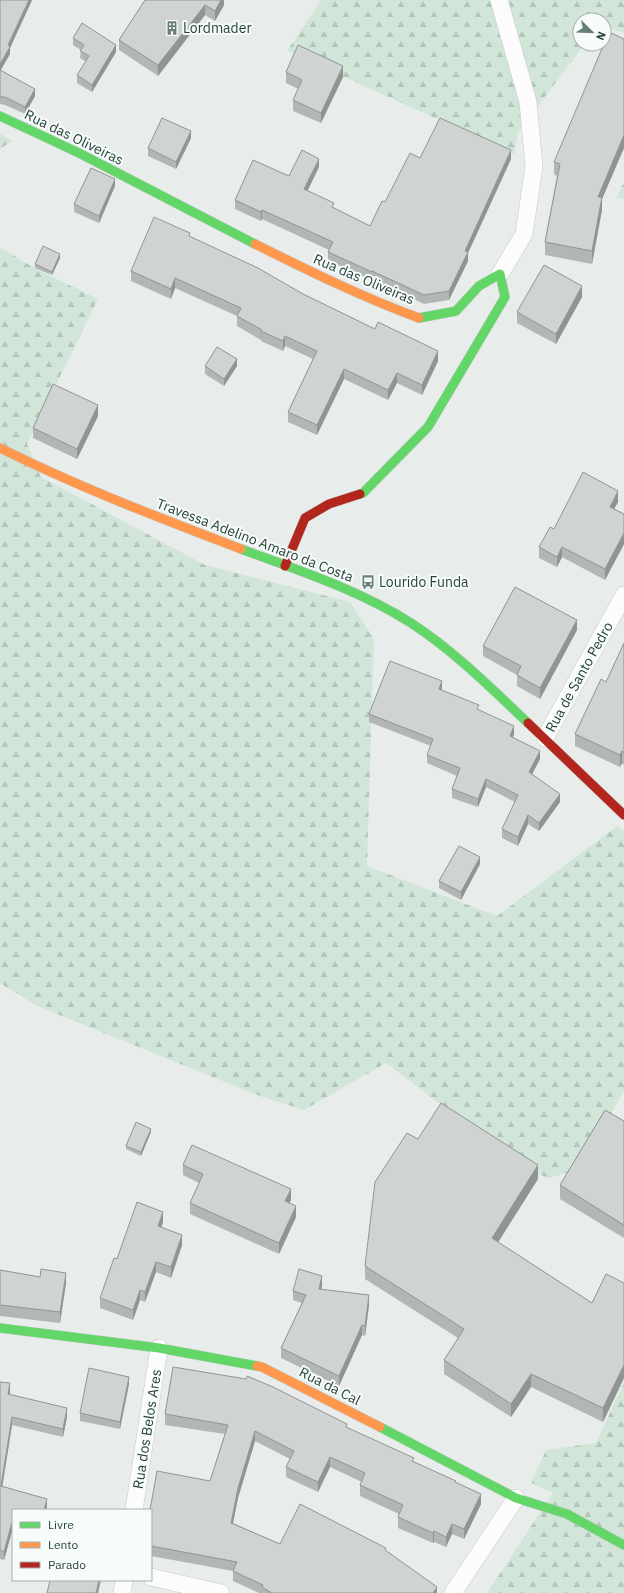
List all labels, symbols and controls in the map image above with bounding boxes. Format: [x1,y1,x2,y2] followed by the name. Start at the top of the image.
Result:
[572,12,612,52] north arrow
[183,19,252,37] place label: Lordmader
[164,20,180,36] building icon: Lordmader
[593,30,609,42] text: N
[22,105,127,169] street label: Rua das Oliveiras
[311,250,417,308] street label: Rua das Oliveiras
[154,494,356,586] street label: Travessa Adelino Amaro da Costa
[379,573,469,591] place label: Lourido Funda
[360,574,376,590] bus stop icon: Lourido Funda
[541,619,617,735] street label: Rua de Santo Pedro
[296,1363,364,1409] street label: Rua da Cal
[129,1368,165,1490] street label: Rua dos Belos Ares
[12,1509,152,1581] legend
[48,1517,74,1532] text: Livre
[48,1537,78,1552] text: Lento
[48,1557,86,1572] text: Parado

